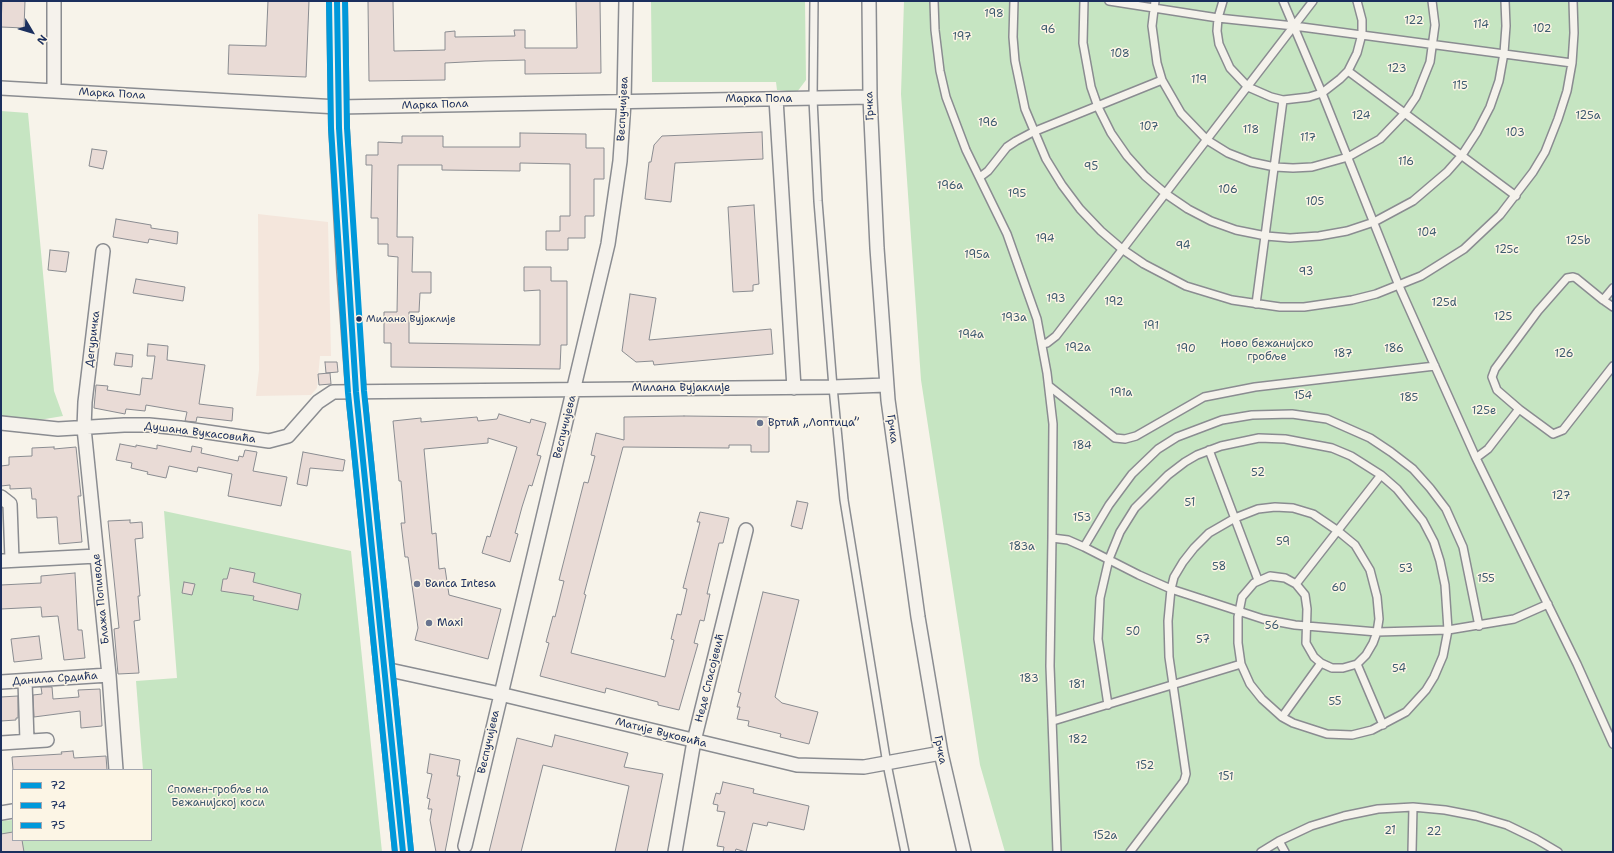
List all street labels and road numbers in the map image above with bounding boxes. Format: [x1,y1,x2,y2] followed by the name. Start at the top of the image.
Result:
[615,76,631,142] street label: Веспучијева
[78,86,146,102] street label: Марка Пола
[863,91,877,121] street label: Грчка
[726,92,792,106] street label: Марка Пола
[401,97,469,113] street label: Марка Пола
[83,310,103,368] street label: Дегуричка
[632,381,730,395] street label: Милана Вујаклије
[551,394,579,460] street label: Веспучијева
[883,414,901,444] street label: Грчка
[144,420,256,446] street label: Душана Вукасовића
[90,553,112,645] street label: Блажа Попиводе
[693,632,727,724] street label: Неде Спасојевић
[12,669,98,689] street label: Данила Срдића
[475,709,503,775] street label: Веспучијева
[614,715,708,751] street label: Матије Вуковића
[931,734,949,766] street label: Грчка

